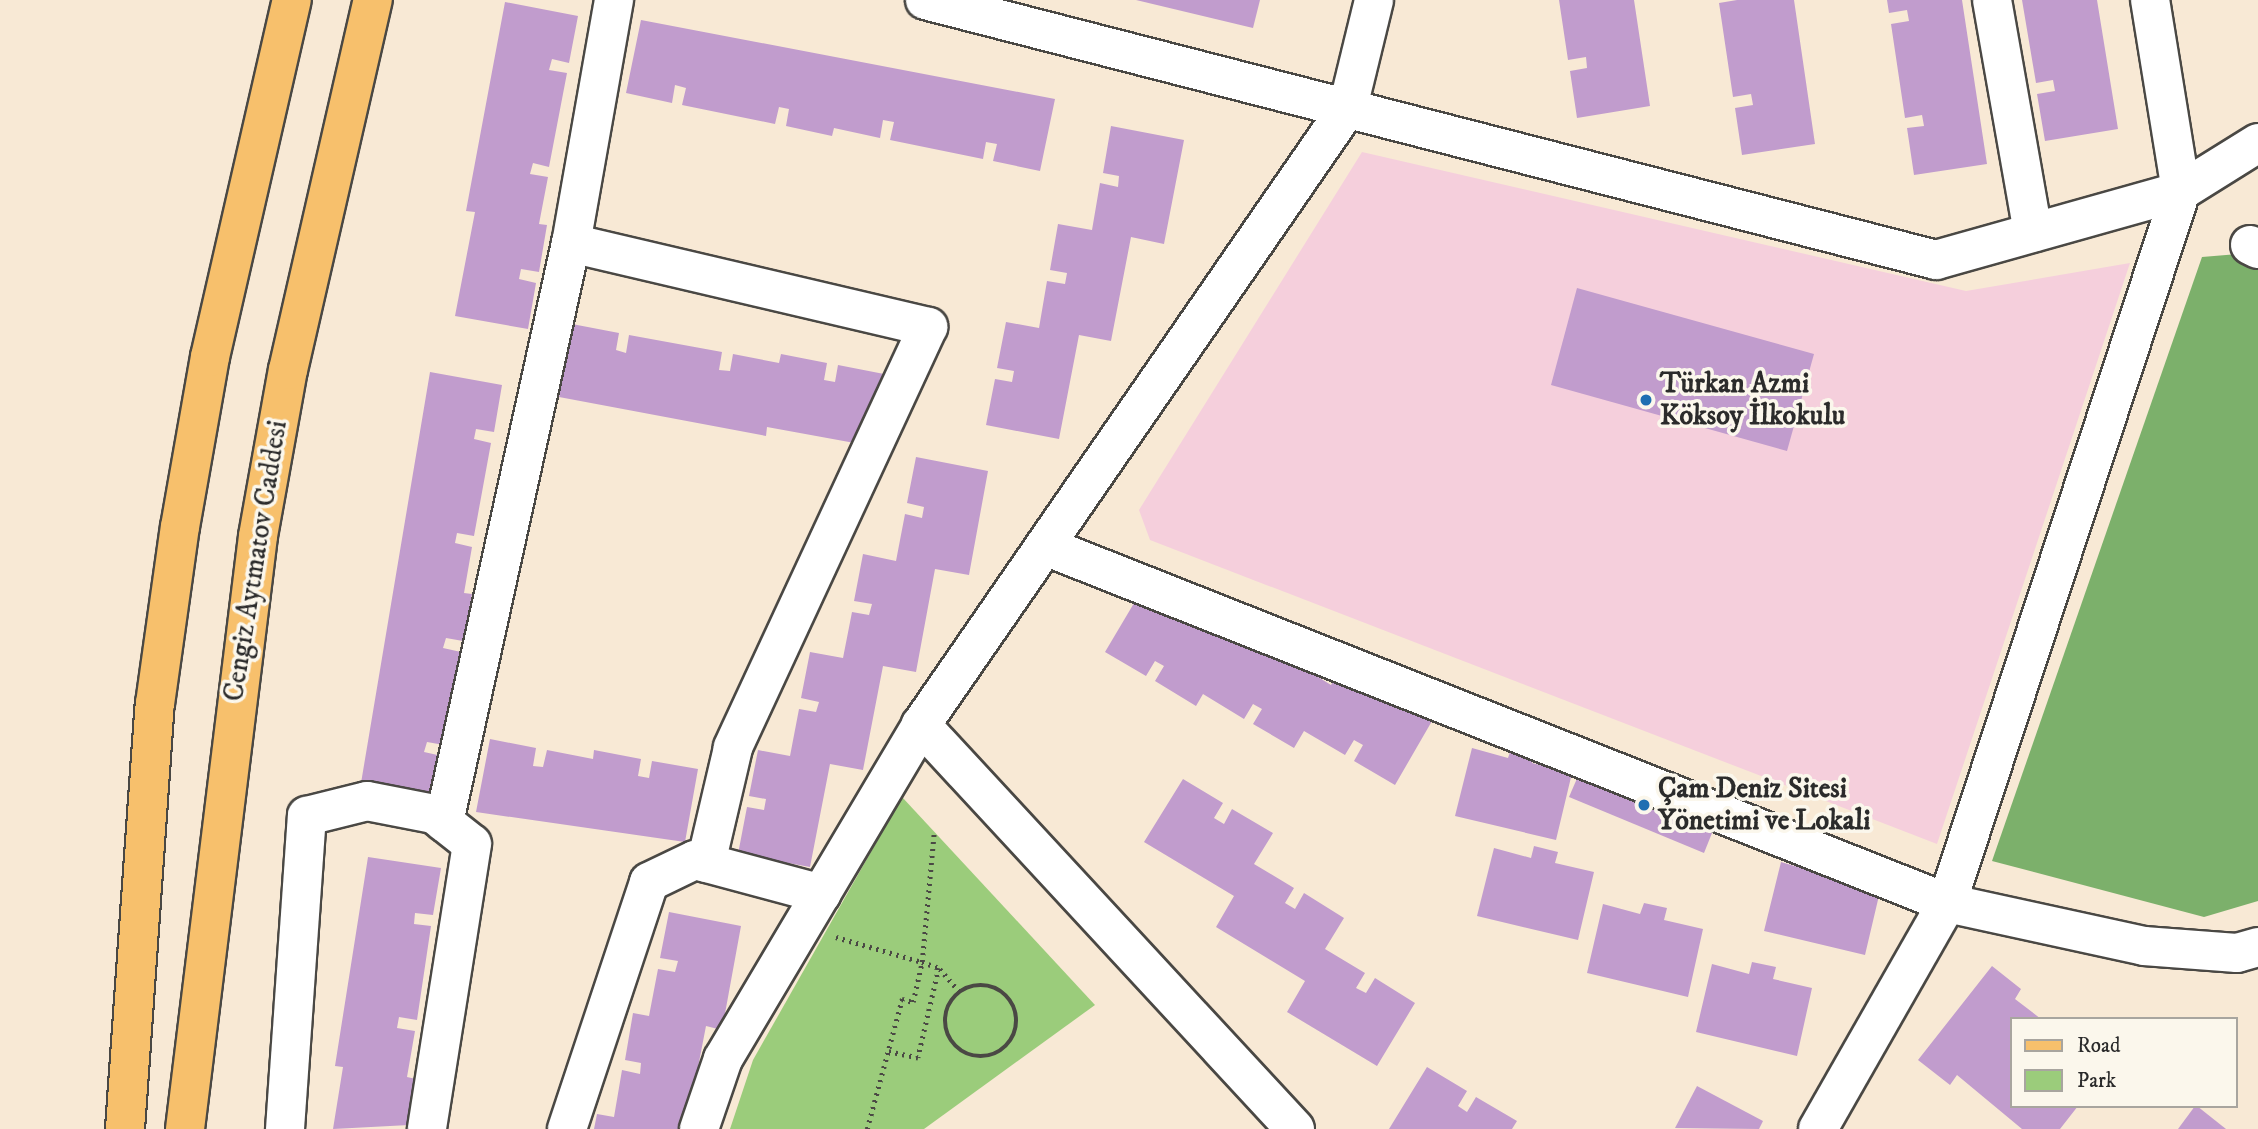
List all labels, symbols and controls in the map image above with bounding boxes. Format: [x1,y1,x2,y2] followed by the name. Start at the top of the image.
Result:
[1660,367,1845,433] place label: Türkan Azmi Köksoy İlkokulu
[1638,392,1654,408] marker: Türkan Azmi Köksoy İlkokulu
[217,418,295,704] street label: Cengiz Aytmatov Caddesi
[1658,772,1870,838] place label: Çam Deniz Sitesi Yönetimi ve Lokali
[1636,797,1652,813] marker: Çam Deniz Sitesi Yönetimi ve Lokali
[2010,1017,2237,1108] legend
[2077,1033,2121,1059] text: Road
[2077,1068,2116,1094] text: Park

